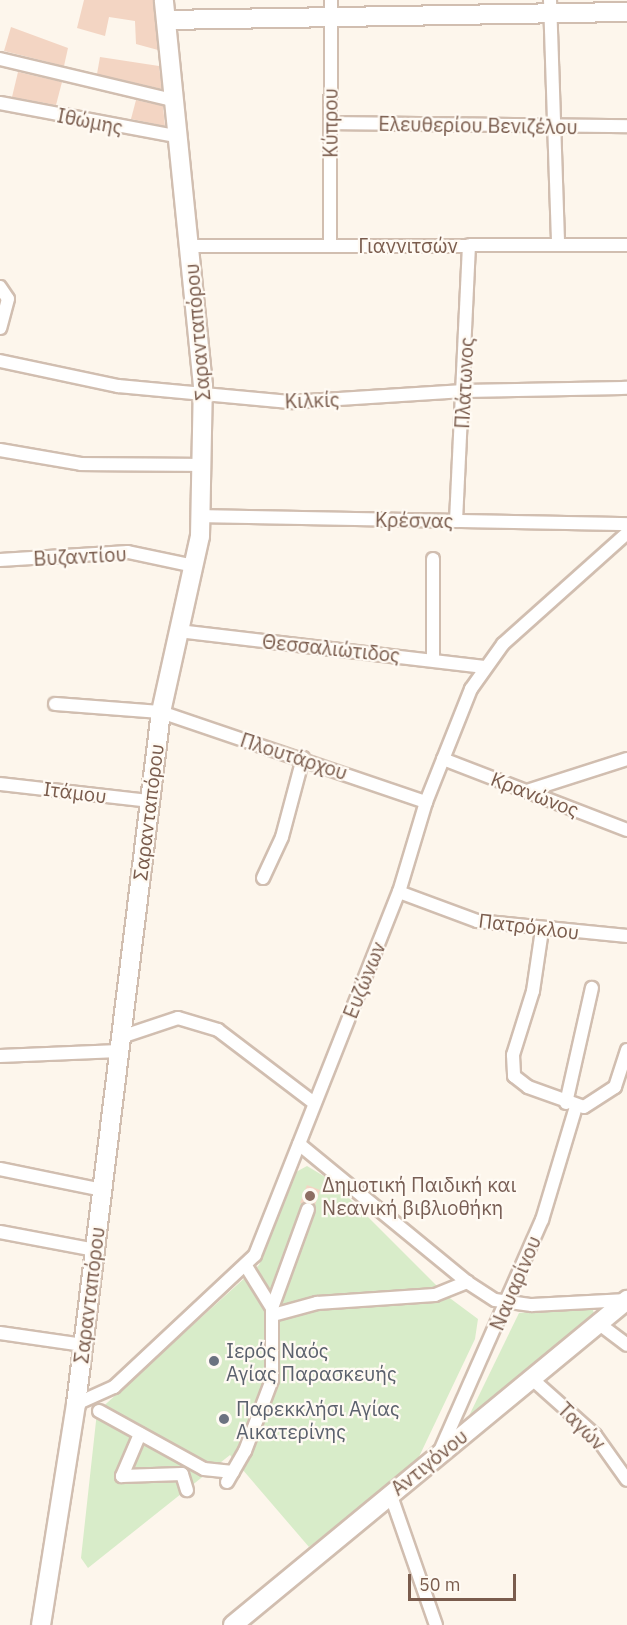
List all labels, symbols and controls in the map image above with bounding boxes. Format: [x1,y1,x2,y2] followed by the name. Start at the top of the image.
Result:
[318,88,342,158] street label: Κύπρου
[55,103,125,139] street label: Ιθώμης
[378,111,578,139] street label: Ελευθερίου Βενιζέλου
[358,233,458,257] street label: Γιαννιτσών
[179,262,215,402] street label: Σαρανταπόρου
[450,337,478,429] street label: Πλάτωνος
[284,387,340,413] street label: Κιλκίς
[375,507,453,533] street label: Κρέσνας
[33,542,127,570] street label: Βυζαντίου
[261,629,401,667] street label: Θεσσαλιώτιδος
[237,727,351,785] street label: Πλουτάρχου
[128,742,168,882] street label: Σαρανταπόρου
[488,766,582,822] street label: Κρανώνος
[42,776,108,808] street label: Ιτάμου
[477,908,581,944] street label: Πατρόκλου
[338,938,390,1022] street label: Ευζώνων
[322,1172,516,1219] place label: Δημοτική Παιδική και Νεανική βιβλιοθήκη
[303,1189,317,1203] marker: Δημοτική Παιδική και Νεανική βιβλιοθήκη
[69,1225,109,1365] street label: Σαρανταπόρου
[484,1232,546,1334] street label: Ναυαρίνου
[226,1338,397,1385] place label: Ιερός Ναός Αγίας Παρασκευής
[207,1354,221,1368] marker: Ιερός Ναός Αγίας Παρασκευής
[236,1396,400,1443] place label: Παρεκκλήσι Αγίας Αικατερίνης
[553,1397,611,1455] street label: Ταγών
[217,1412,231,1426] marker: Παρεκκλήσι Αγίας Αικατερίνης
[386,1424,472,1500] street label: Αντιγόνου
[411,1562,519,1600] scale bar
[419,1573,461,1596] text: 50 m

